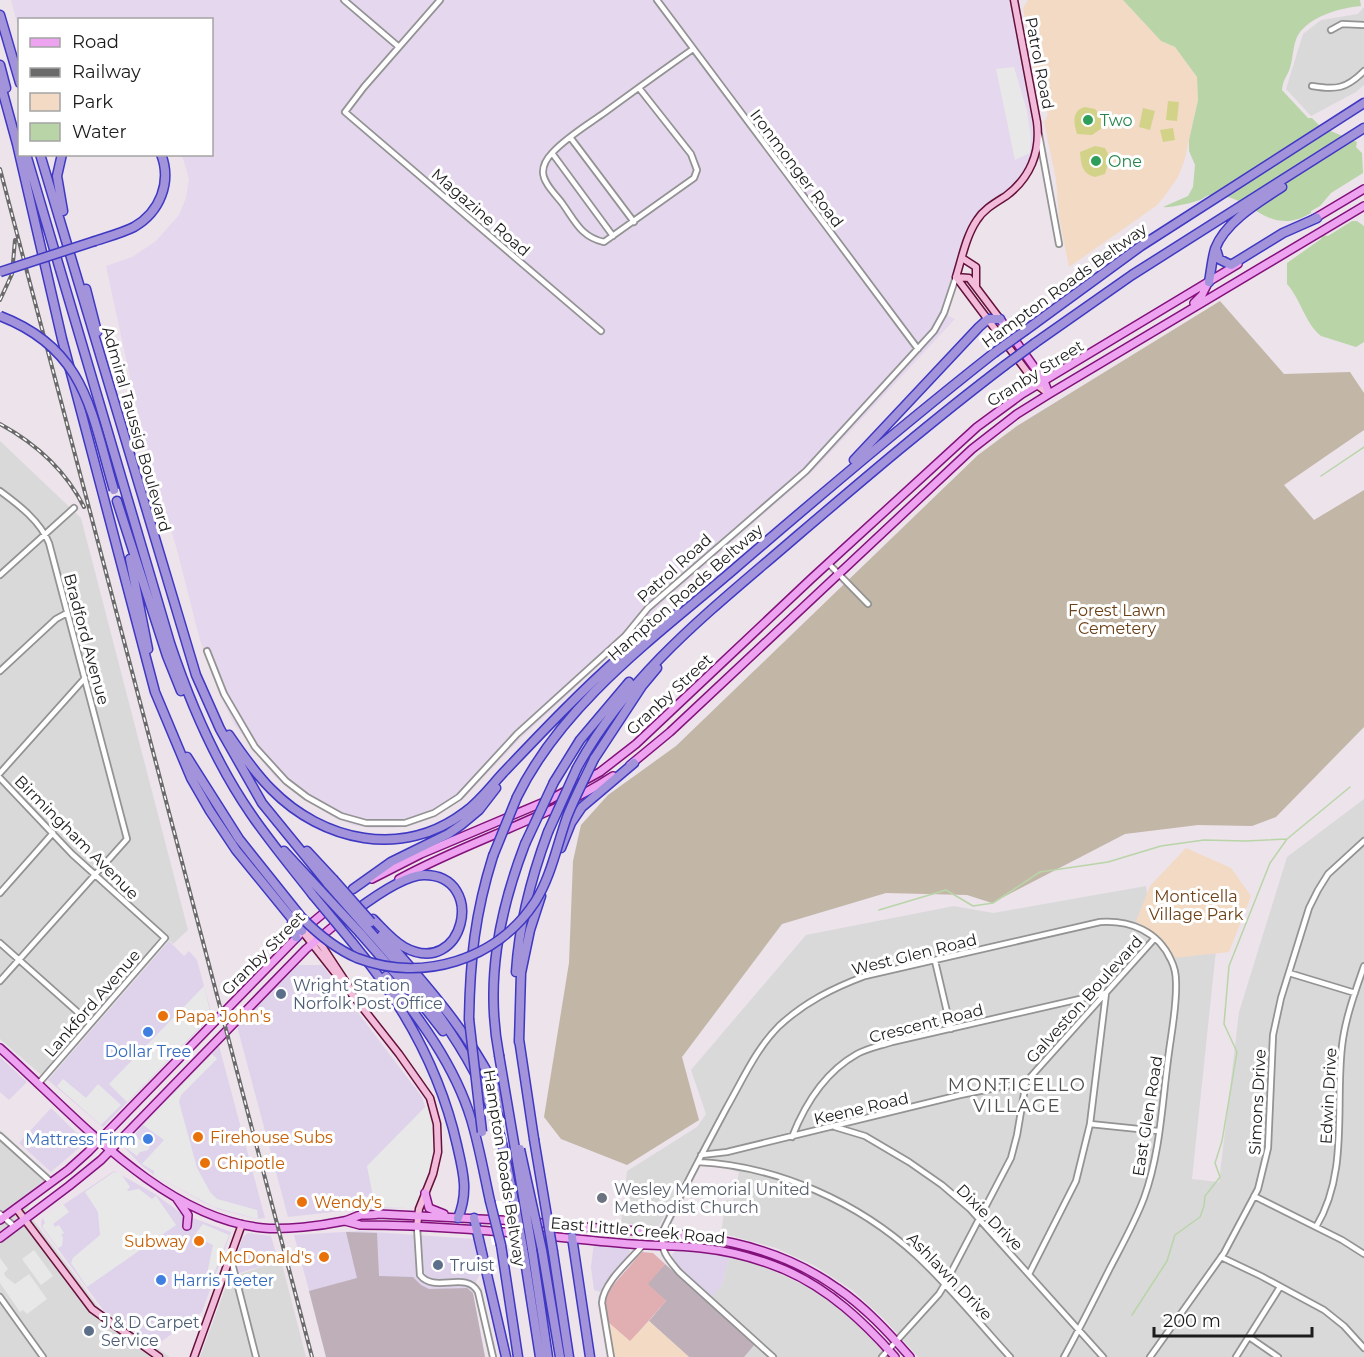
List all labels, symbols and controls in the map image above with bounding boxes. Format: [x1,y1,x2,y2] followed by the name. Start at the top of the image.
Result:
[1021,15,1058,111] street label: Patrol Road
[18,18,213,156] legend
[72,31,119,53] text: Road
[72,61,141,83] text: Railway
[72,91,113,113] text: Park
[746,106,847,231] street label: Ironmonger Road
[1100,111,1133,130] place label: Two
[1081,113,1095,127] marker: Two
[72,121,127,143] text: Water
[1108,152,1142,171] place label: One
[1089,154,1103,168] marker: One
[428,164,534,260] street label: Magazine Road
[978,219,1151,352] street label: Hampton Roads Beltway
[98,324,175,534] street label: Admiral Taussig Boulevard
[983,336,1087,411] street label: Granby Street
[604,520,767,665] street label: Hampton Roads Beltway
[633,530,716,607] street label: Patrol Road
[60,571,113,707] street label: Bradford Avenue
[1068,601,1166,638] park label: Forest Lawn Cemetery
[623,649,716,739] street label: Granby Street
[11,771,143,903] street label: Birmingham Avenue
[1149,887,1244,924] park label: Monticella Village Park
[218,907,309,999] street label: Granby Street
[850,930,979,979] street label: West Glen Road
[1022,932,1147,1067] street label: Galveston Boulevard
[41,946,144,1061] street label: Lankford Avenue
[293,976,443,1013] place label: Wright Station Norfolk Post Office
[274,987,288,1001] marker: Wright Station Norfolk Post Office
[867,1000,985,1047] street label: Crescent Road
[175,1007,271,1026] place label: Papa John's
[156,1009,170,1023] marker: Papa John's
[141,1025,155,1039] marker: Dollar Tree
[105,1042,191,1061] place label: Dollar Tree
[1316,1047,1341,1145] street label: Edwin Drive
[1245,1049,1270,1155] street label: Simons Drive
[1129,1054,1166,1178] street label: East Glen Road
[480,1068,530,1268] street label: Hampton Roads Beltway
[948,1074,1086,1117] district label: MONTICELLO VILLAGE
[812,1088,910,1129] street label: Keene Road
[210,1128,333,1147] place label: Firehouse Subs
[25,1130,136,1149] place label: Mattress Firm
[191,1130,205,1144] marker: Firehouse Subs
[141,1132,155,1146] marker: Mattress Firm
[217,1154,285,1173] place label: Chipotle
[198,1156,212,1170] marker: Chipotle
[614,1180,810,1217] place label: Wesley Memorial United Methodist Church
[952,1180,1027,1255] street label: Dixie Drive
[595,1191,609,1205] marker: Wesley Memorial United Methodist Church
[314,1193,382,1212] place label: Wendy's
[295,1195,309,1209] marker: Wendy's
[550,1213,726,1248] street label: East Little Creek Road
[903,1229,996,1324] street label: Ashlawn Drive
[124,1232,187,1251] place label: Subway
[192,1234,206,1248] marker: Subway
[218,1248,312,1267] place label: McDonald's
[317,1250,331,1264] marker: McDonald's
[450,1256,495,1275] place label: Truist
[431,1258,445,1272] marker: Truist
[173,1271,274,1290] place label: Harris Teeter
[154,1273,168,1287] marker: Harris Teeter
[1154,1300,1312,1338] scale bar
[1163,1310,1221,1332] text: 200 m
[100,1313,200,1350] place label: J & D Carpet Service
[82,1324,96,1338] marker: J & D Carpet Service

